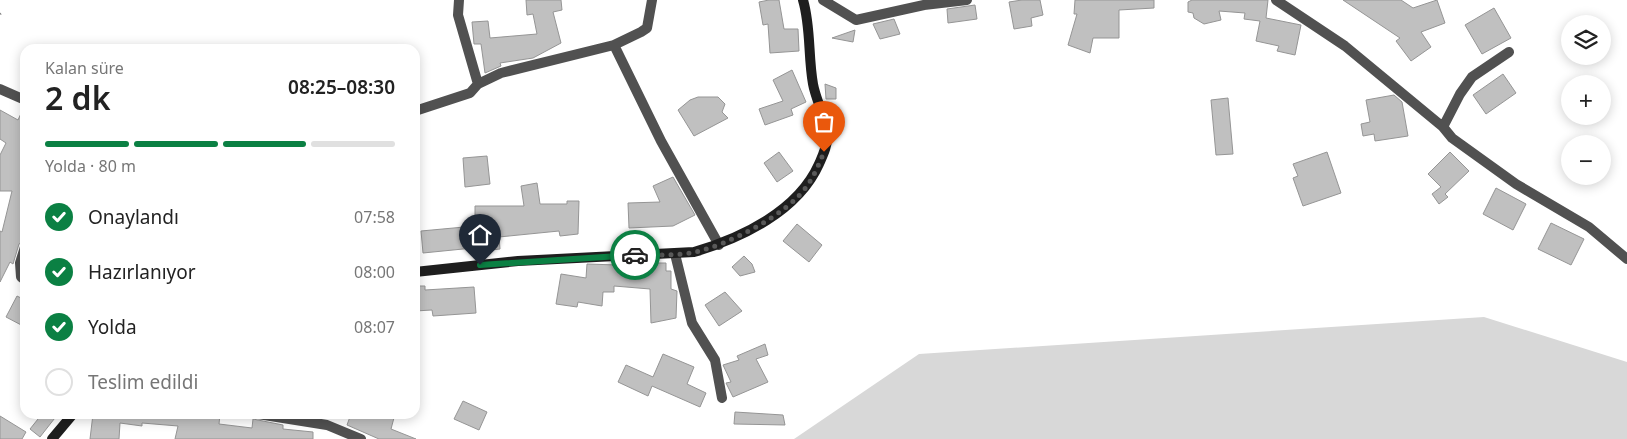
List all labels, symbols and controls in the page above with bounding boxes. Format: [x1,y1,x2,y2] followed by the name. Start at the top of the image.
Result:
[1561,15,1611,185] map controls
[1561,15,1611,65] button: layers
[45,57,124,79] text: Kalan süre
[288,74,395,100] text: 08:25–08:30
[1561,75,1611,125] button: +
[45,76,110,119] text: 2 dk
[803,101,845,152] pin
[810,108,838,136] icon: bag
[1561,135,1611,185] button: −
[45,155,136,177] text: Yolda · 80 m
[45,203,73,231] icon: check
[88,204,179,230] text: Onaylandı
[354,206,395,228] text: 07:58
[459,214,501,265] pin
[466,221,494,249] icon: home
[610,230,660,280] courier
[621,241,649,269] icon: car
[45,258,73,286] icon: check
[88,259,196,285] text: Hazırlanıyor
[354,261,395,283] text: 08:00
[45,313,73,341] icon: check
[88,314,137,340] text: Yolda
[354,316,395,338] text: 08:07
[88,369,198,395] text: Teslim edildi

